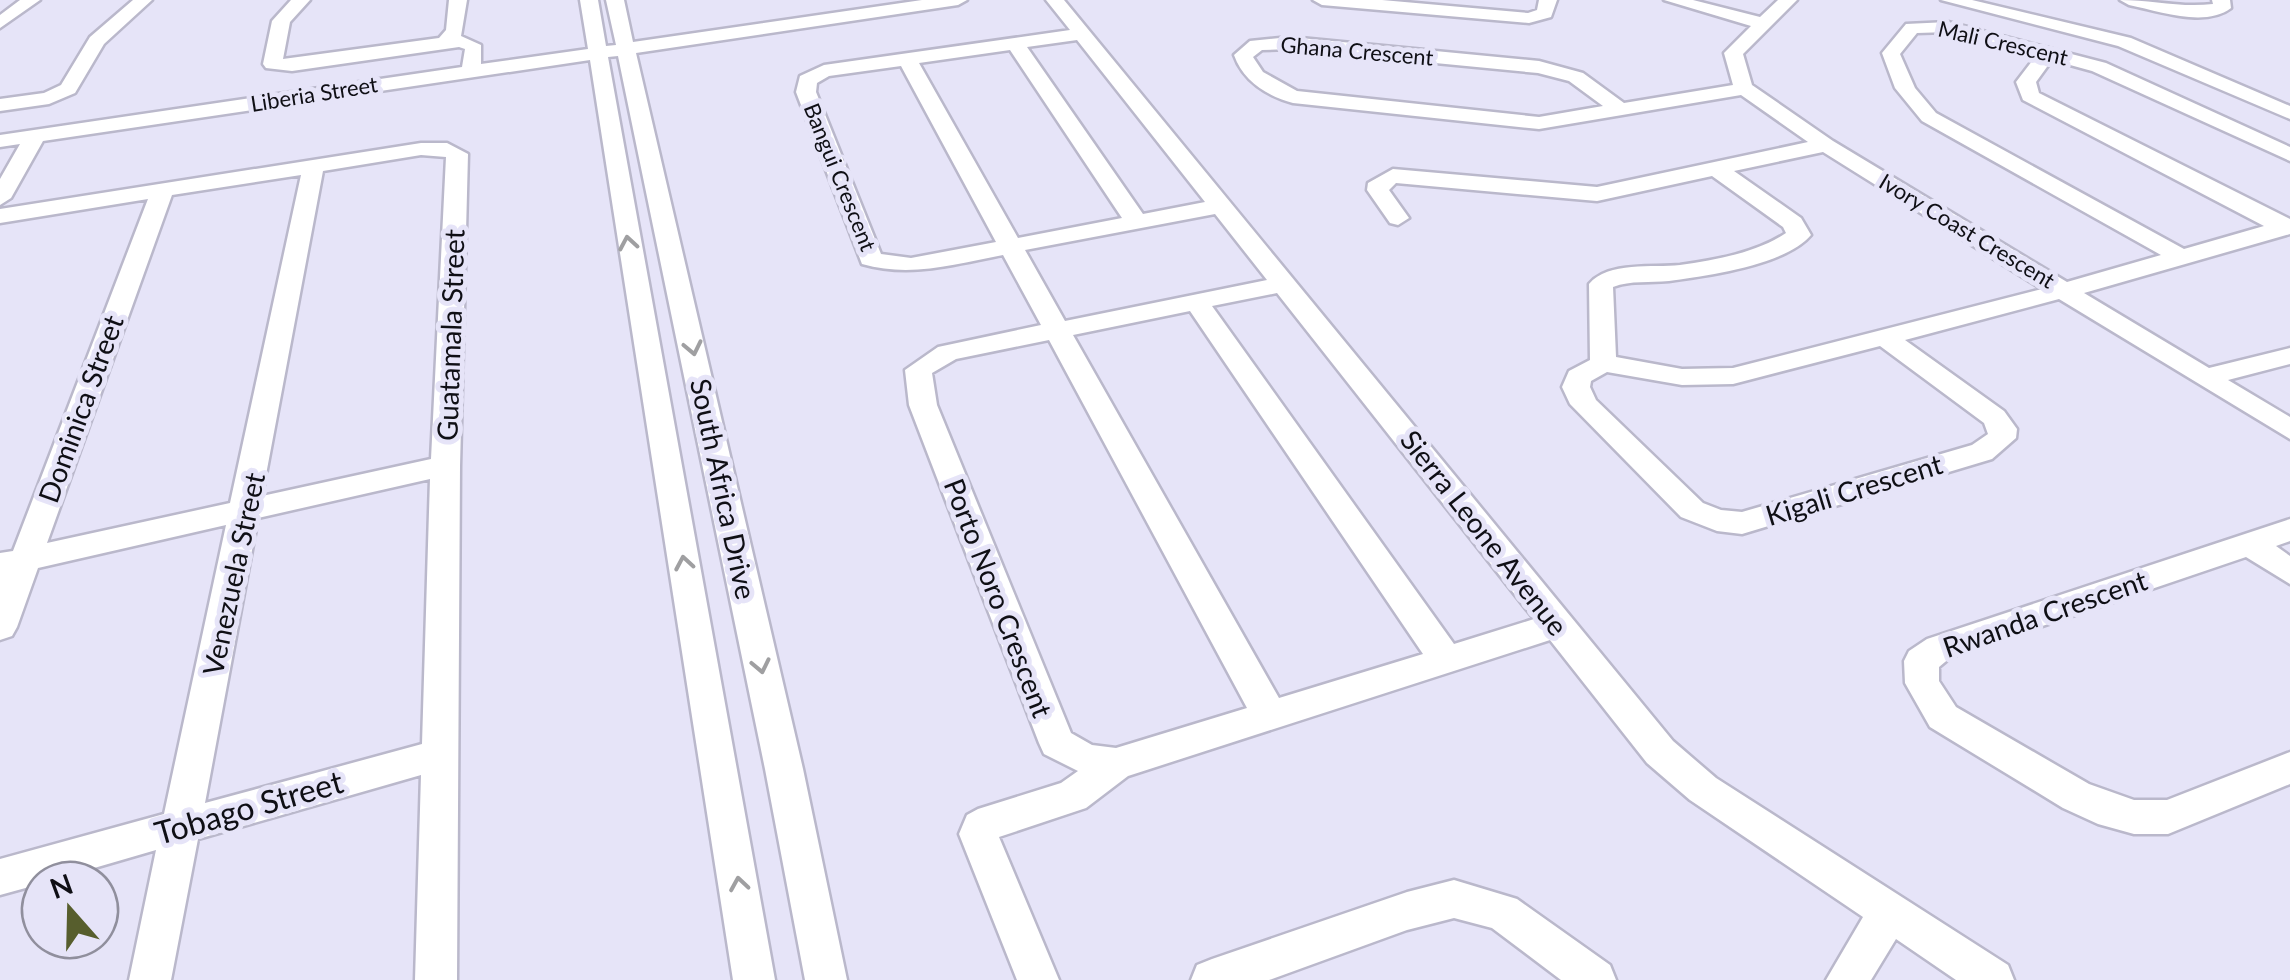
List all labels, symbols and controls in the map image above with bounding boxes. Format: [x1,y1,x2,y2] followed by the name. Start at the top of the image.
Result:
[1936,14,2071,71] street label: Mali Crescent
[1280,30,1435,71] street label: Ghana Crescent
[248,70,379,117] street label: Liberia Street
[799,99,882,255] street label: Bangui Crescent
[1875,167,2060,294] street label: Ivory Coast Crescent
[429,228,471,441] street label: Guatamala Street
[618,235,639,252] one-way arrow
[30,310,130,507] street label: Dominica Street
[681,339,702,356] one-way arrow
[684,375,764,602] street label: South Africa Drive
[1394,423,1576,642] street label: Sierra Leone Avenue
[1761,446,1946,532] street label: Kigali Crescent
[195,469,271,678] street label: Venezuela Street
[938,473,1060,722] street label: Porto Noro Crescent
[674,555,695,572] one-way arrow
[1938,562,2151,664] street label: Rwanda Crescent
[750,657,771,674] one-way arrow
[150,761,348,852] street label: Tobago Street
[20,860,120,960] north arrow
[45,866,77,905] text: N
[729,875,750,892] one-way arrow

